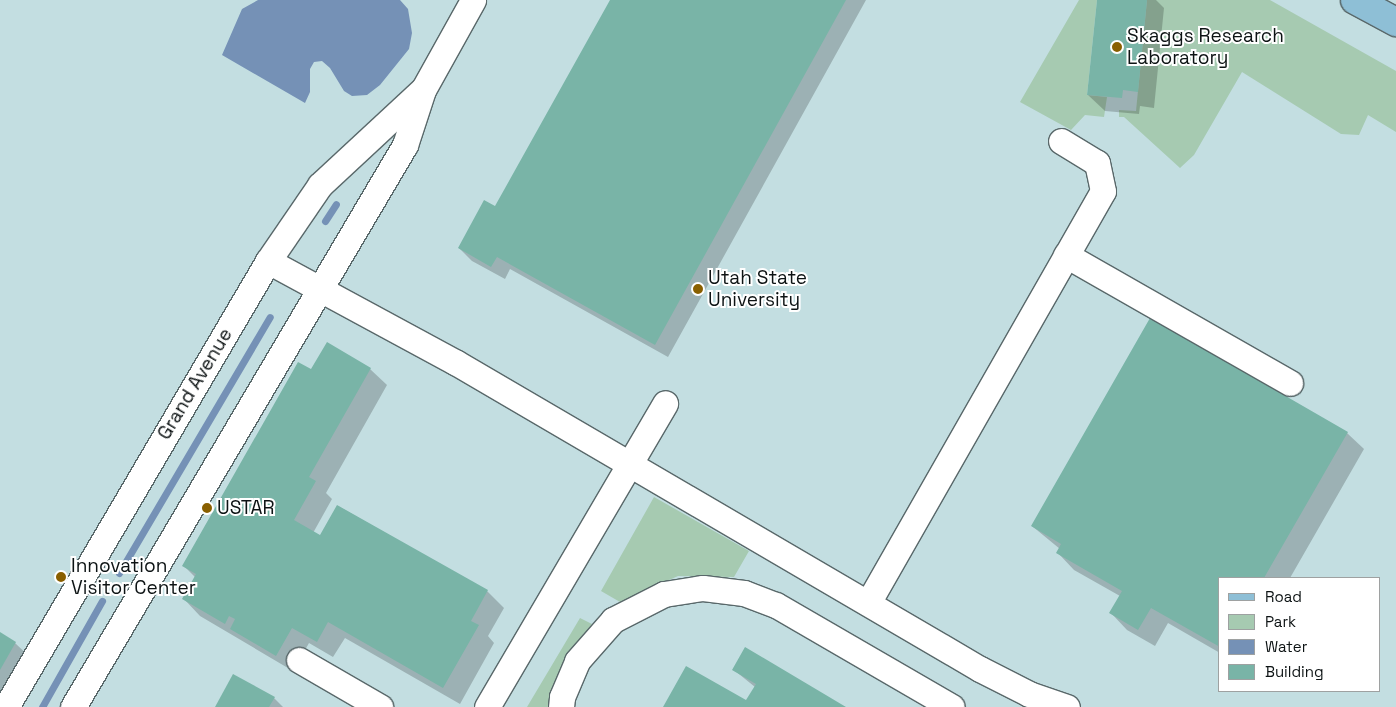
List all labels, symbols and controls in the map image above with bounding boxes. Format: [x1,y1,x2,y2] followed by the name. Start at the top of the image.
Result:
[1127,25,1284,69] place label: Skaggs Research Laboratory
[1111,41,1123,53] marker: Skaggs Research Laboratory
[708,267,807,311] place label: Utah State University
[692,283,704,295] marker: Utah State University
[153,324,237,444] street label: Grand Avenue
[217,497,274,519] place label: USTAR
[201,502,213,514] marker: USTAR
[71,555,196,599] place label: Innovation Visitor Center
[55,571,67,583] marker: Innovation Visitor Center
[1218,577,1381,692] legend
[1265,587,1302,606] text: Road
[1265,612,1296,631] text: Park
[1265,637,1307,656] text: Water
[1265,662,1324,681] text: Building

